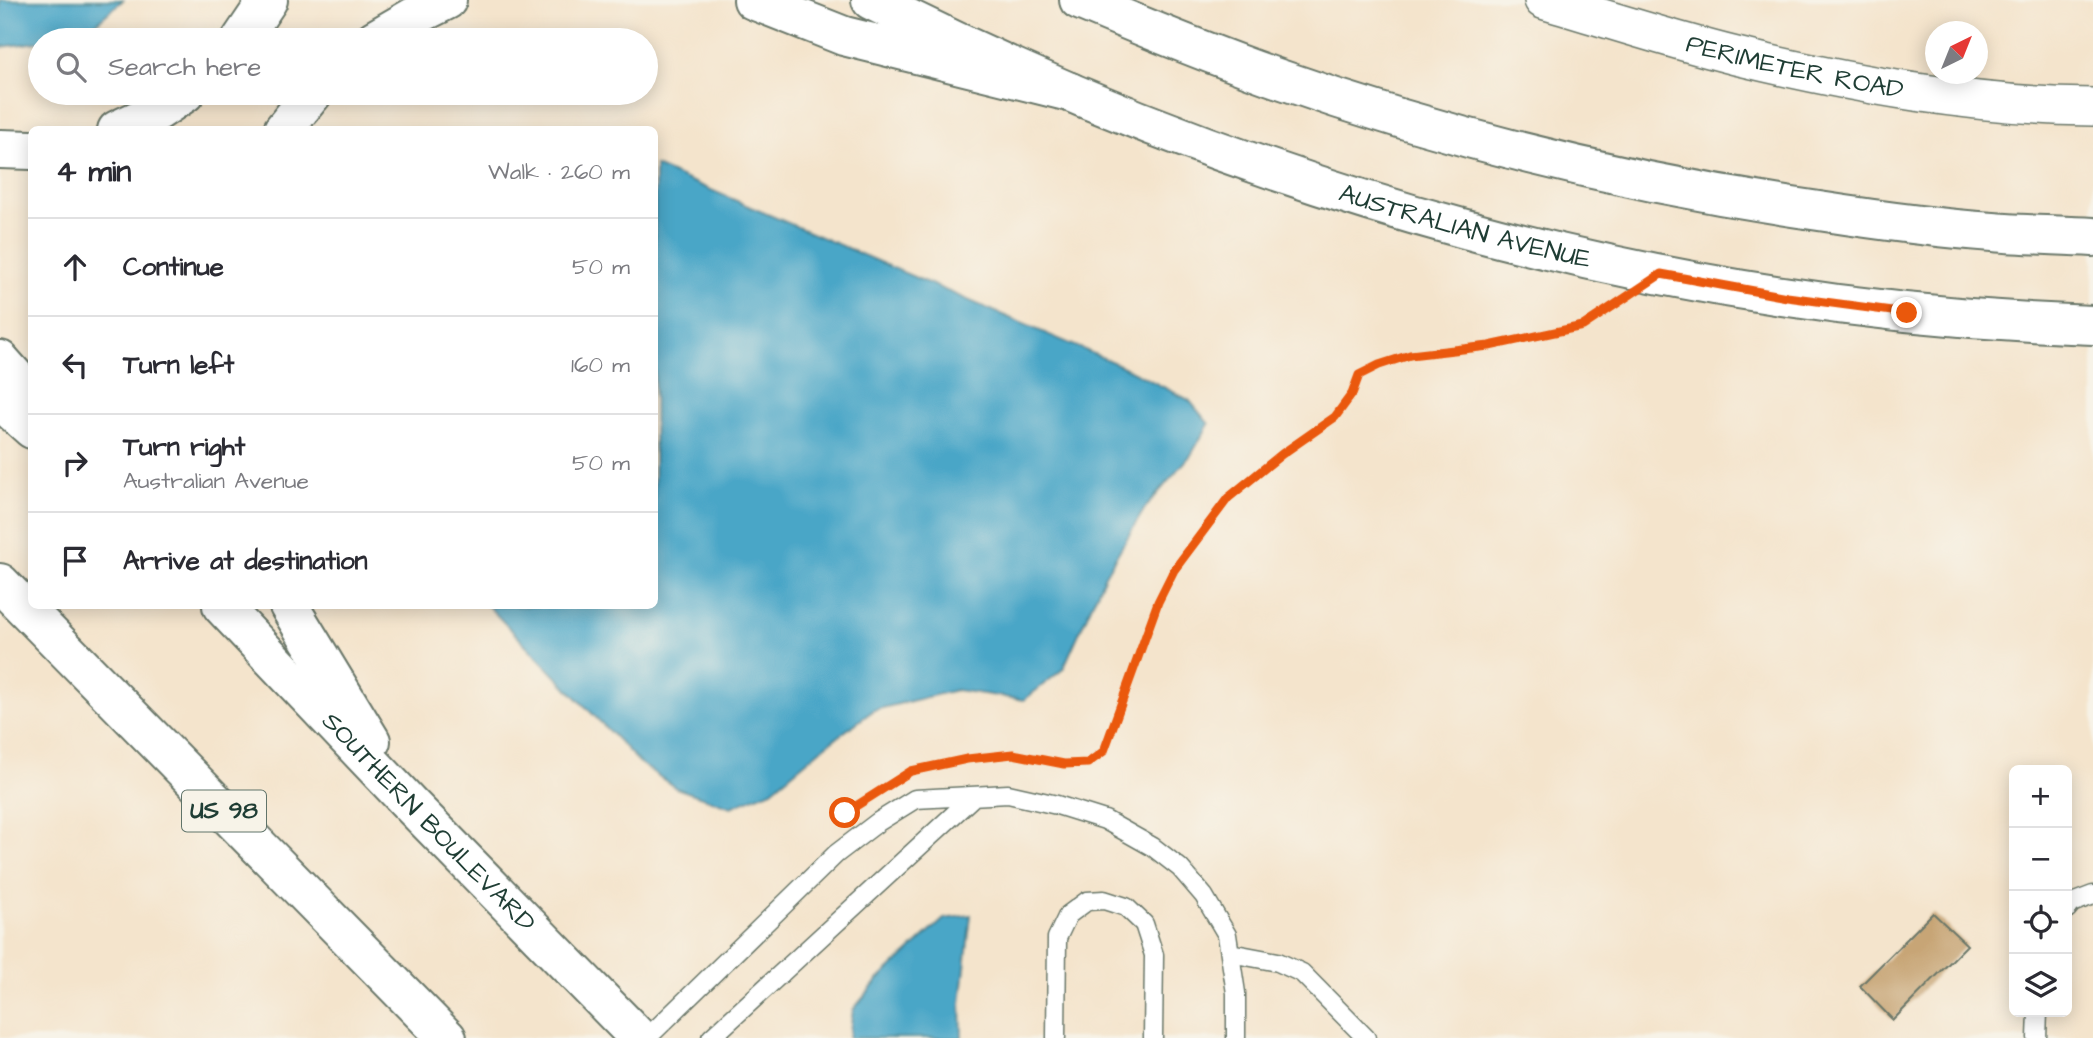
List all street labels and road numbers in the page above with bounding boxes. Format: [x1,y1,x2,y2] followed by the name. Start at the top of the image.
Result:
[1682,26,1906,108] street label: PERIMETER ROAD
[1335,175,1594,278] street label: AUSTRALIAN AVENUE
[314,704,544,940] street label: SOUTHERN BOULEVARD
[182,790,266,832] road number: US 98

